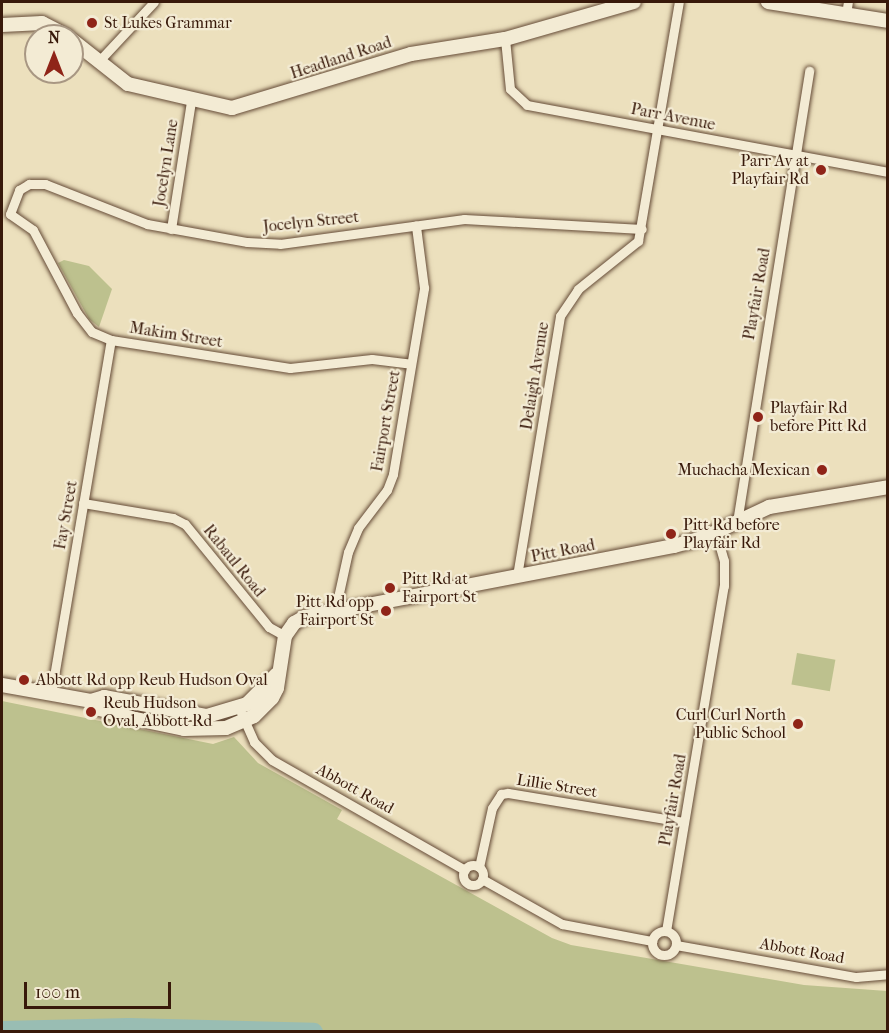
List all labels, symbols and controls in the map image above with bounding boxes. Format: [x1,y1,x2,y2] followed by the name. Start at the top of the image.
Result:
[104,13,232,33] place label: St Lukes Grammar
[85,16,99,30] marker: St Lukes Grammar
[24,24,84,84] north arrow
[48,28,60,47] text: N
[288,33,394,83] street label: Headland Road
[629,99,717,135] street label: Parr Avenue
[150,118,182,208] street label: Jocelyn Lane
[731,151,809,189] place label: Parr Av at Playfair Rd
[814,163,828,177] marker: Parr Av at Playfair Rd
[262,207,360,237] street label: Jocelyn Street
[739,247,775,341] street label: Playfair Road
[128,318,224,352] street label: Makim Street
[517,321,553,431] street label: Delaigh Avenue
[368,369,404,473] street label: Fairport Street
[770,398,867,436] place label: Playfair Rd before Pitt Rd
[751,410,765,424] marker: Playfair Rd before Pitt Rd
[677,460,810,480] place label: Muchacha Mexican
[815,463,829,477] marker: Muchacha Mexican
[50,479,82,551] street label: Fay Street
[683,515,780,553] place label: Pitt Rd before Playfair Rd
[199,521,269,601] street label: Rabaul Road
[664,527,678,541] marker: Pitt Rd before Playfair Rd
[529,535,597,567] street label: Pitt Road
[402,569,477,607] place label: Pitt Rd at Fairport St
[383,581,397,595] marker: Pitt Rd at Fairport St
[296,592,374,630] place label: Pitt Rd opp Fairport St
[379,604,393,618] marker: Pitt Rd opp Fairport St
[36,670,268,690] place label: Abbott Rd opp Reub Hudson Oval
[17,673,31,687] marker: Abbott Rd opp Reub Hudson Oval
[103,693,212,731] place label: Reub Hudson Oval, Abbott Rd
[84,705,98,719] marker: Reub Hudson Oval, Abbott Rd
[676,705,786,743] place label: Curl Curl North Public School
[791,717,805,731] marker: Curl Curl North Public School
[655,753,691,847] street label: Playfair Road
[313,760,397,818] street label: Abbott Road
[515,770,599,802] street label: Lillie Street
[758,934,846,968] street label: Abbott Road
[27,970,174,1008] scale bar
[35,982,80,1003] text: 100 m

